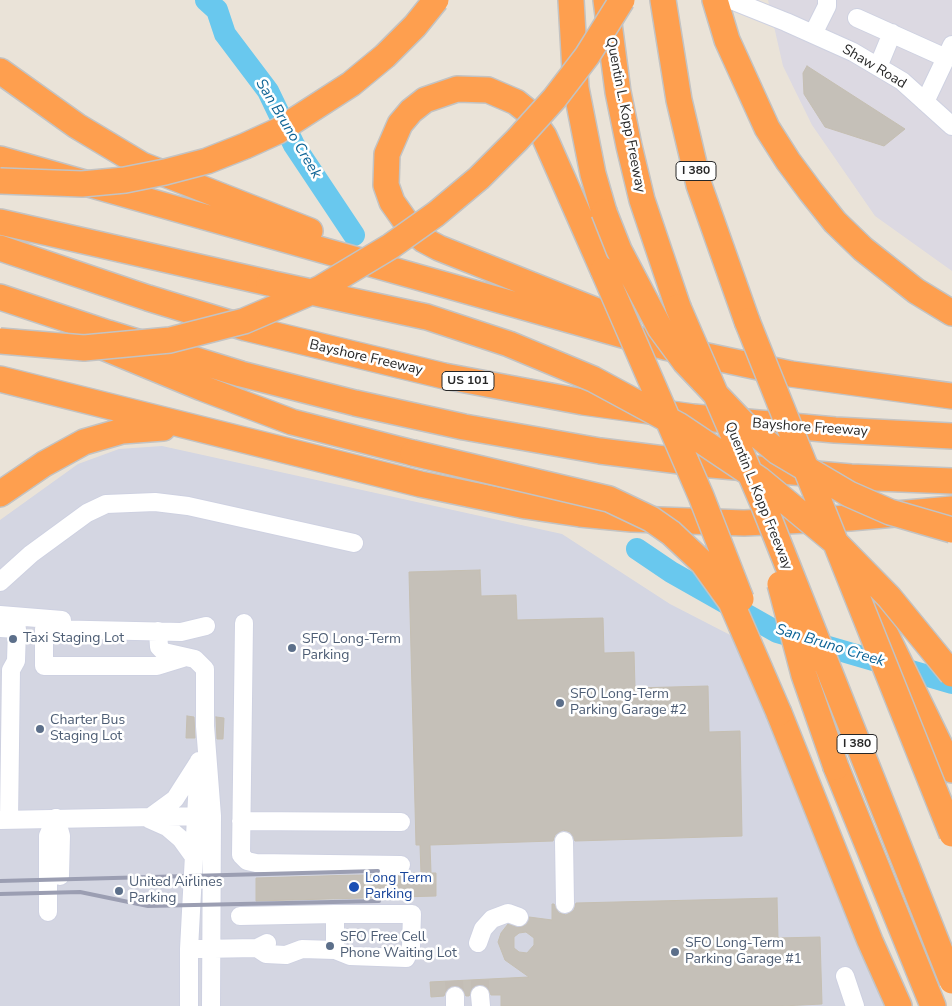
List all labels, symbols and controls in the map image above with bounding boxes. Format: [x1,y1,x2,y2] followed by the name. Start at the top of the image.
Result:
[602,36,648,194] street label: Quentin L. Kopp Freeway
[839,41,909,93] street label: Shaw Road
[251,76,325,182] water label: San Bruno Creek
[676,162,716,180] road number: I 380
[308,337,424,379] street label: Bayshore Freeway
[442,372,494,391] road number: US 101
[752,416,868,440] street label: Bayshore Freeway
[721,420,795,572] street label: Quentin L. Kopp Freeway
[773,621,887,671] water label: San Bruno Creek
[23,631,124,647] place label: Taxi Staging Lot
[302,632,401,664] place label: SFO Long-Term Parking
[7,633,19,645] marker: Taxi Staging Lot
[286,642,298,654] marker: SFO Long-Term Parking
[570,687,687,720] place label: SFO Long-Term Parking Garage #2
[554,697,566,709] marker: SFO Long-Term Parking Garage #2
[50,713,125,746] place label: Charter Bus Staging Lot
[34,723,46,735] marker: Charter Bus Staging Lot
[837,734,877,754] road number: I 380
[365,871,432,904] place label: Long Term Parking
[129,875,222,908] place label: United Airlines Parking
[347,880,361,894] marker: Long Term Parking
[113,885,125,897] marker: United Airlines Parking
[340,930,457,962] place label: SFO Free Cell Phone Waiting Lot
[685,936,802,969] place label: SFO Long-Term Parking Garage #1
[324,940,336,952] marker: SFO Free Cell Phone Waiting Lot
[669,946,681,958] marker: SFO Long-Term Parking Garage #1

